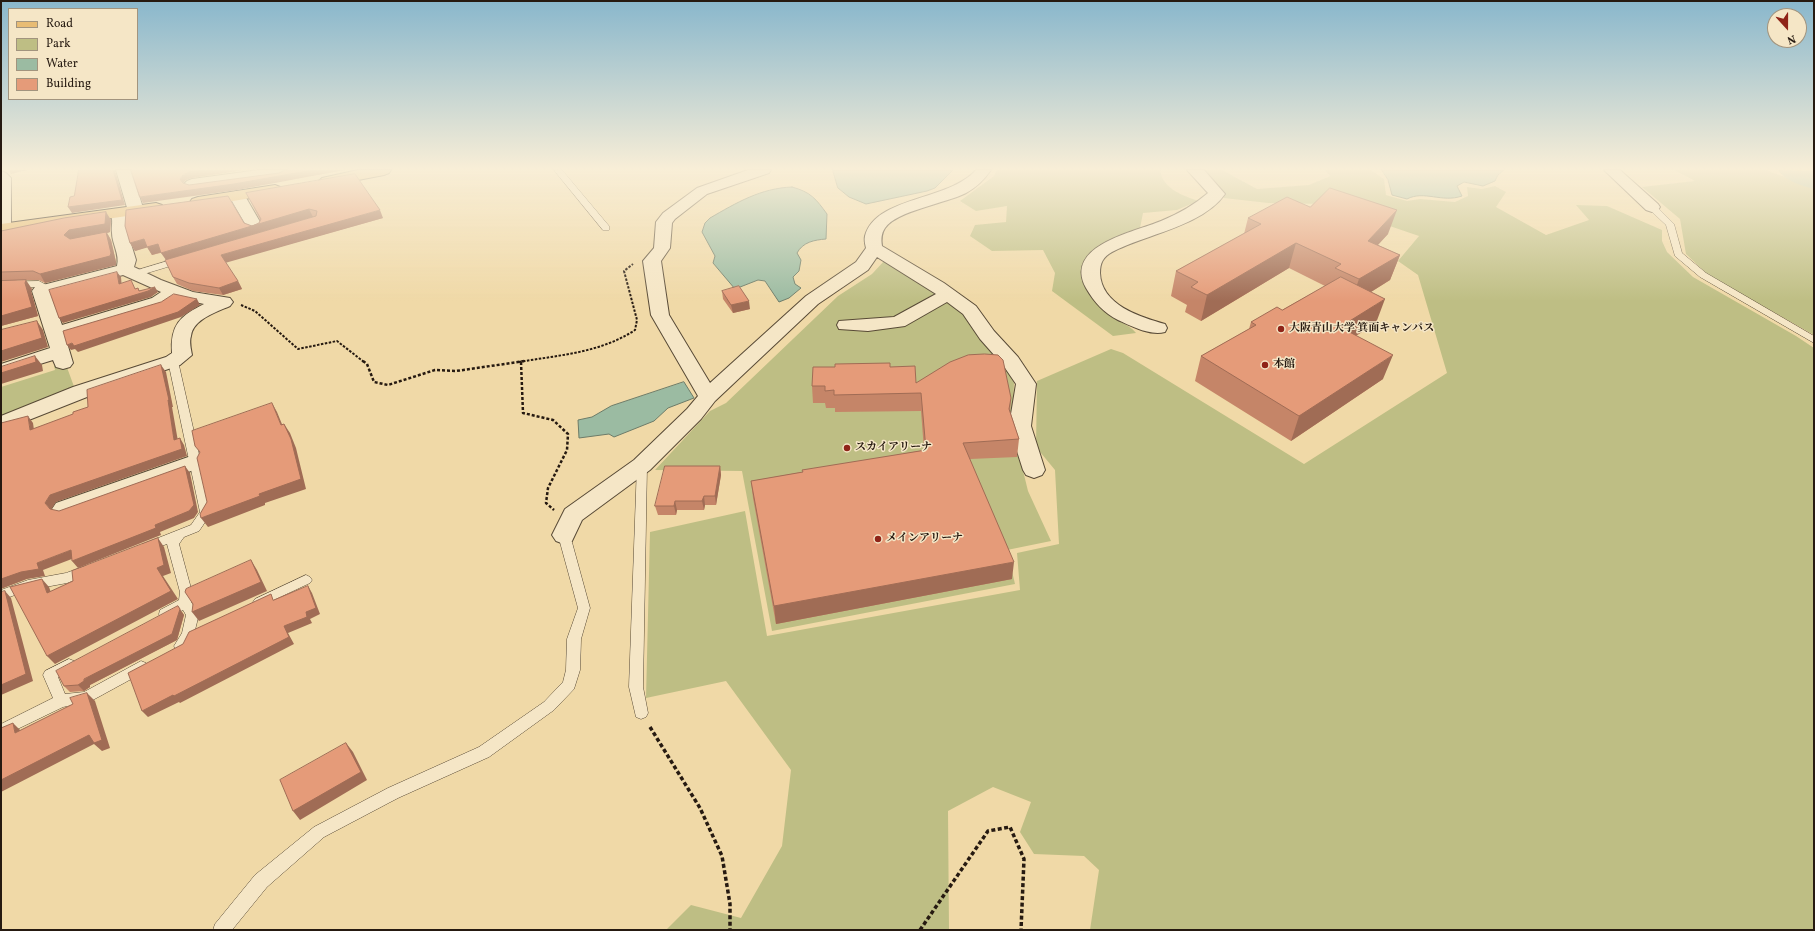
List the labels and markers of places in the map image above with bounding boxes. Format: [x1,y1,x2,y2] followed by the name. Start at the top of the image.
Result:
[1289,322,1434,336] place label: 大阪青山大学 箕面キャンパス
[1276,324,1286,334] marker: 大阪青山大学 箕面キャンパス
[1273,358,1295,372] place label: 本館
[1260,360,1270,370] marker: 本館
[855,441,932,455] place label: スカイアリーナ
[842,443,852,453] marker: スカイアリーナ
[886,532,963,546] place label: メインアリーナ
[873,534,883,544] marker: メインアリーナ

